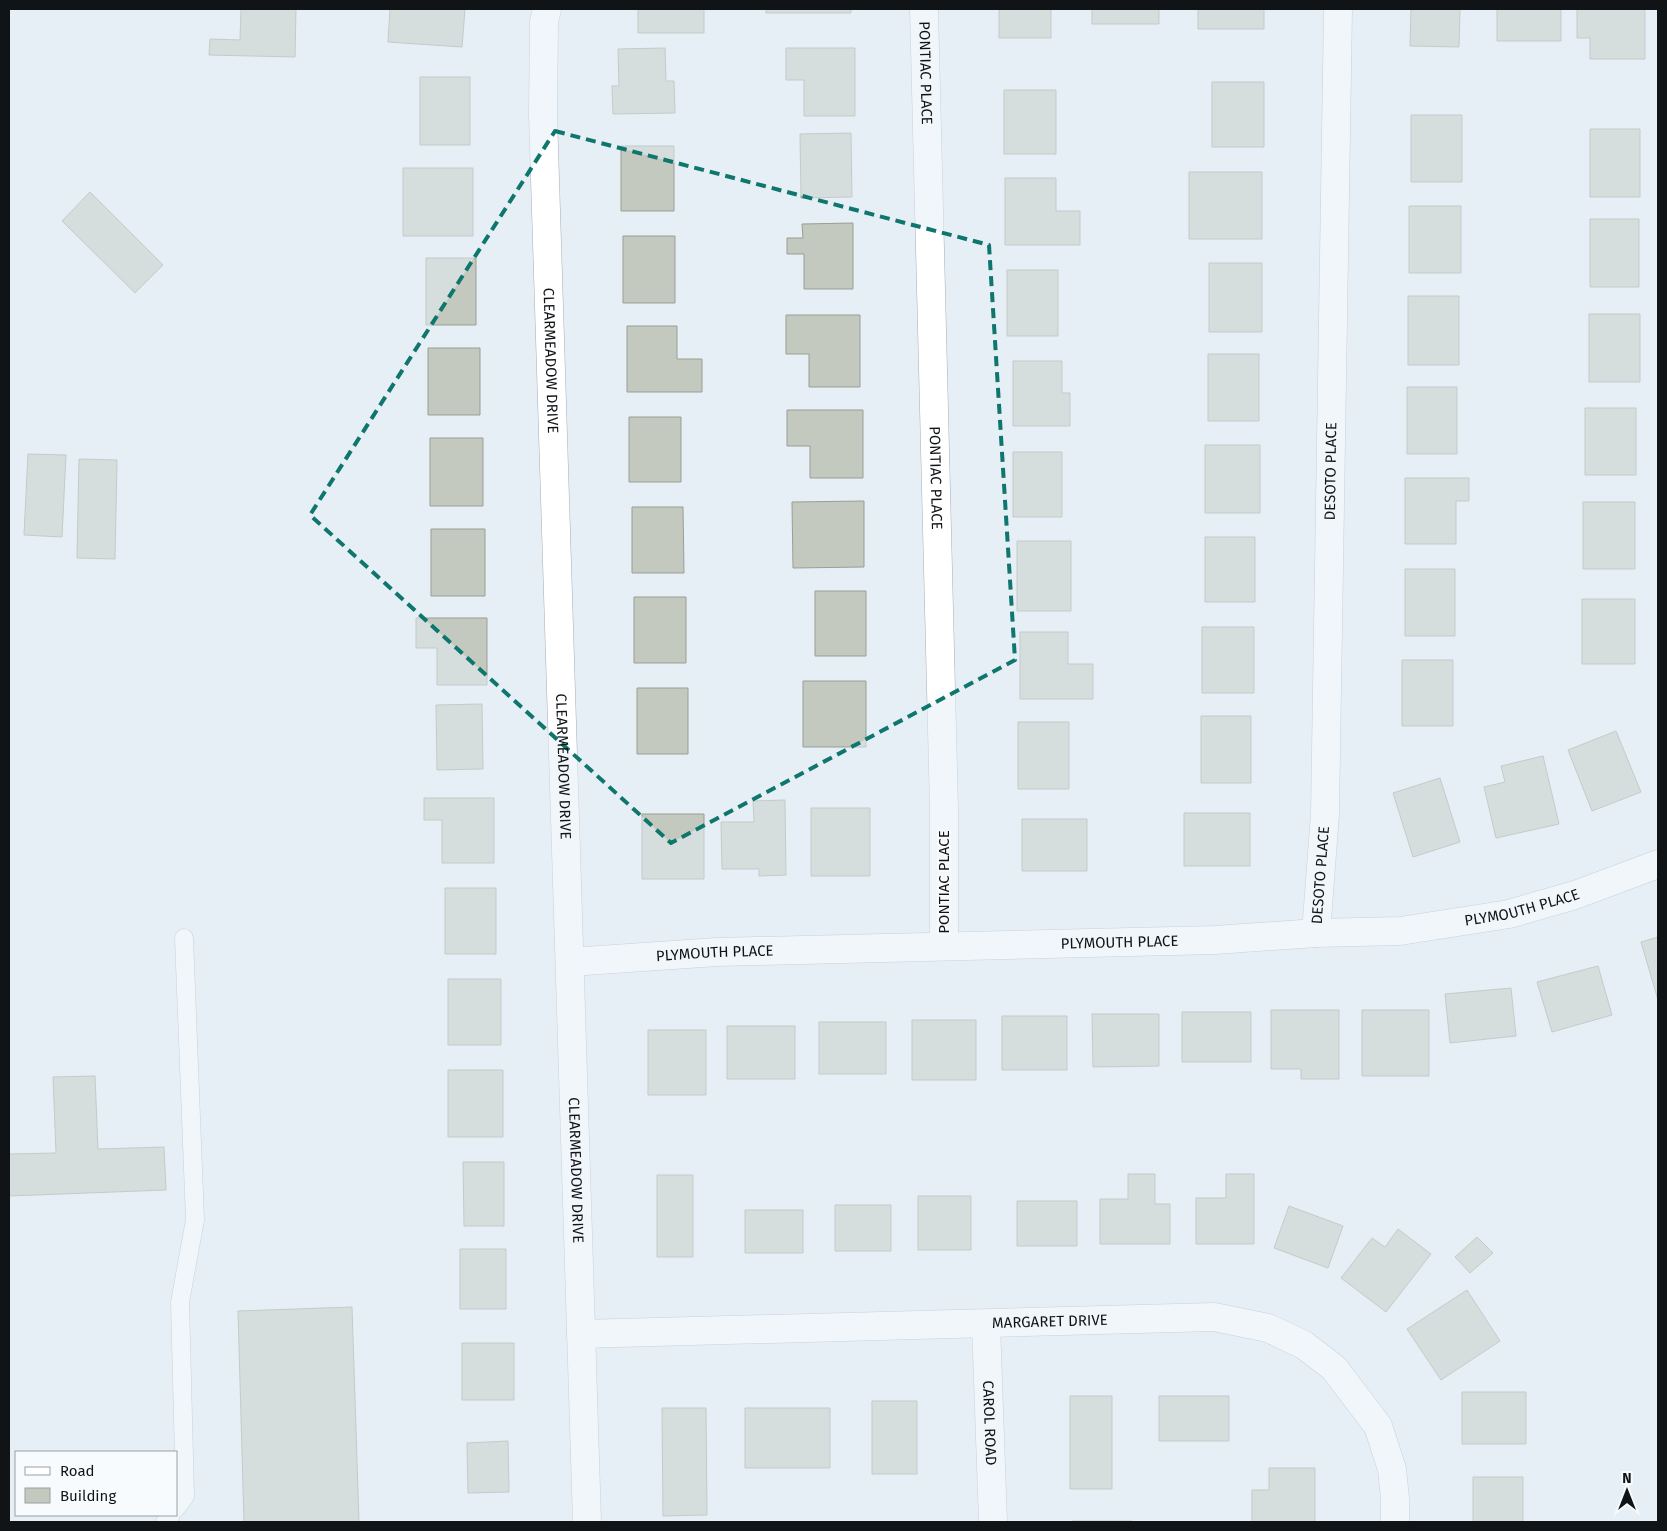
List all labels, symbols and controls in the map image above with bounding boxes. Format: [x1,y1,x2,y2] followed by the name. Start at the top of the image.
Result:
[915,21,936,125] street label: PONTIAC PLACE
[539,287,562,434] street label: CLEARMEADOW DRIVE
[1321,422,1340,521] street label: DESOTO PLACE
[925,426,946,530] street label: PONTIAC PLACE
[552,693,575,840] street label: CLEARMEADOW DRIVE
[1308,825,1333,925] street label: DESOTO PLACE
[935,830,953,934] street label: PONTIAC PLACE
[1463,885,1582,930] street label: PLYMOUTH PLACE
[1060,932,1179,953] street label: PLYMOUTH PLACE
[655,942,774,965] street label: PLYMOUTH PLACE
[565,1097,587,1243] street label: CLEARMEADOW DRIVE
[992,1311,1108,1332] street label: MARGARET DRIVE
[979,1380,1000,1466] street label: CAROL ROAD
[15,1451,178,1516] legend
[60,1462,95,1480] text: Road
[1602,1466,1652,1516] north arrow
[1622,1470,1632,1487] text: N
[60,1487,116,1505] text: Building

